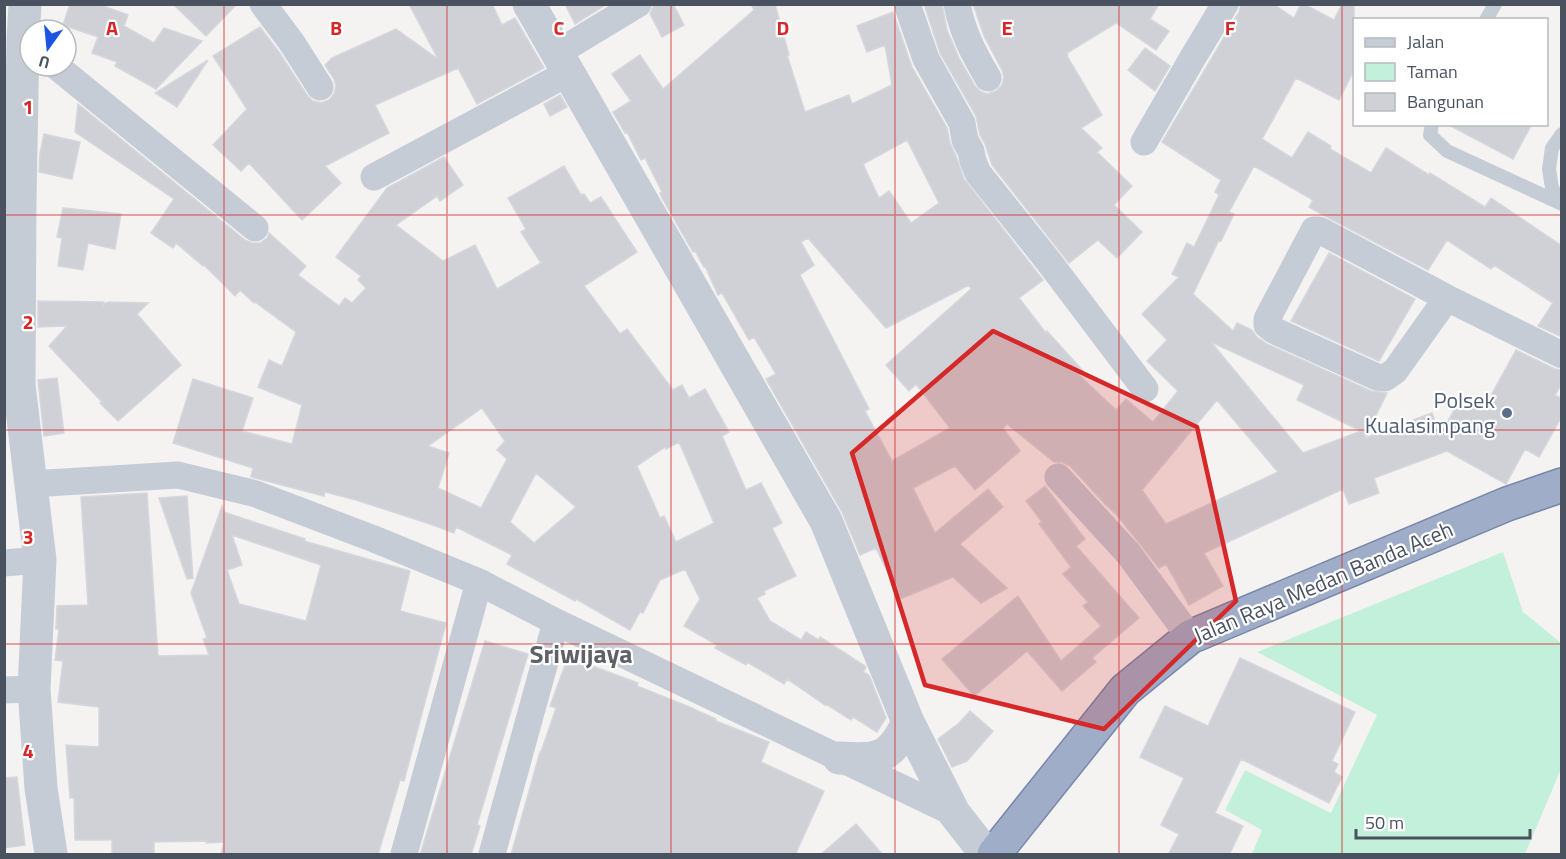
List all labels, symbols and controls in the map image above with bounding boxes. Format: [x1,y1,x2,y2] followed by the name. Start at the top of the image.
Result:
[106,12,118,43] text: A
[330,12,342,43] text: B
[554,12,565,43] text: C
[777,12,789,43] text: D
[1001,12,1013,43] text: E
[1225,12,1236,43] text: F
[18,18,78,78] north arrow
[1353,18,1548,126] legend
[1407,28,1444,55] text: Jalan
[36,50,52,75] text: U
[1407,58,1458,85] text: Taman
[1407,88,1484,115] text: Bangunan
[22,91,34,122] text: 1
[22,306,34,337] text: 2
[1365,383,1495,442] place label: Polsek Kualasimpang
[1500,406,1514,420] marker: Polsek Kualasimpang
[1188,512,1458,652] street label: Jalan Raya Medan Banda Aceh
[22,521,34,552] text: 3
[529,634,633,673] district label: Sriwijaya
[22,735,34,766] text: 4
[1356,802,1530,840] scale bar
[1365,809,1404,836] text: 50 m

